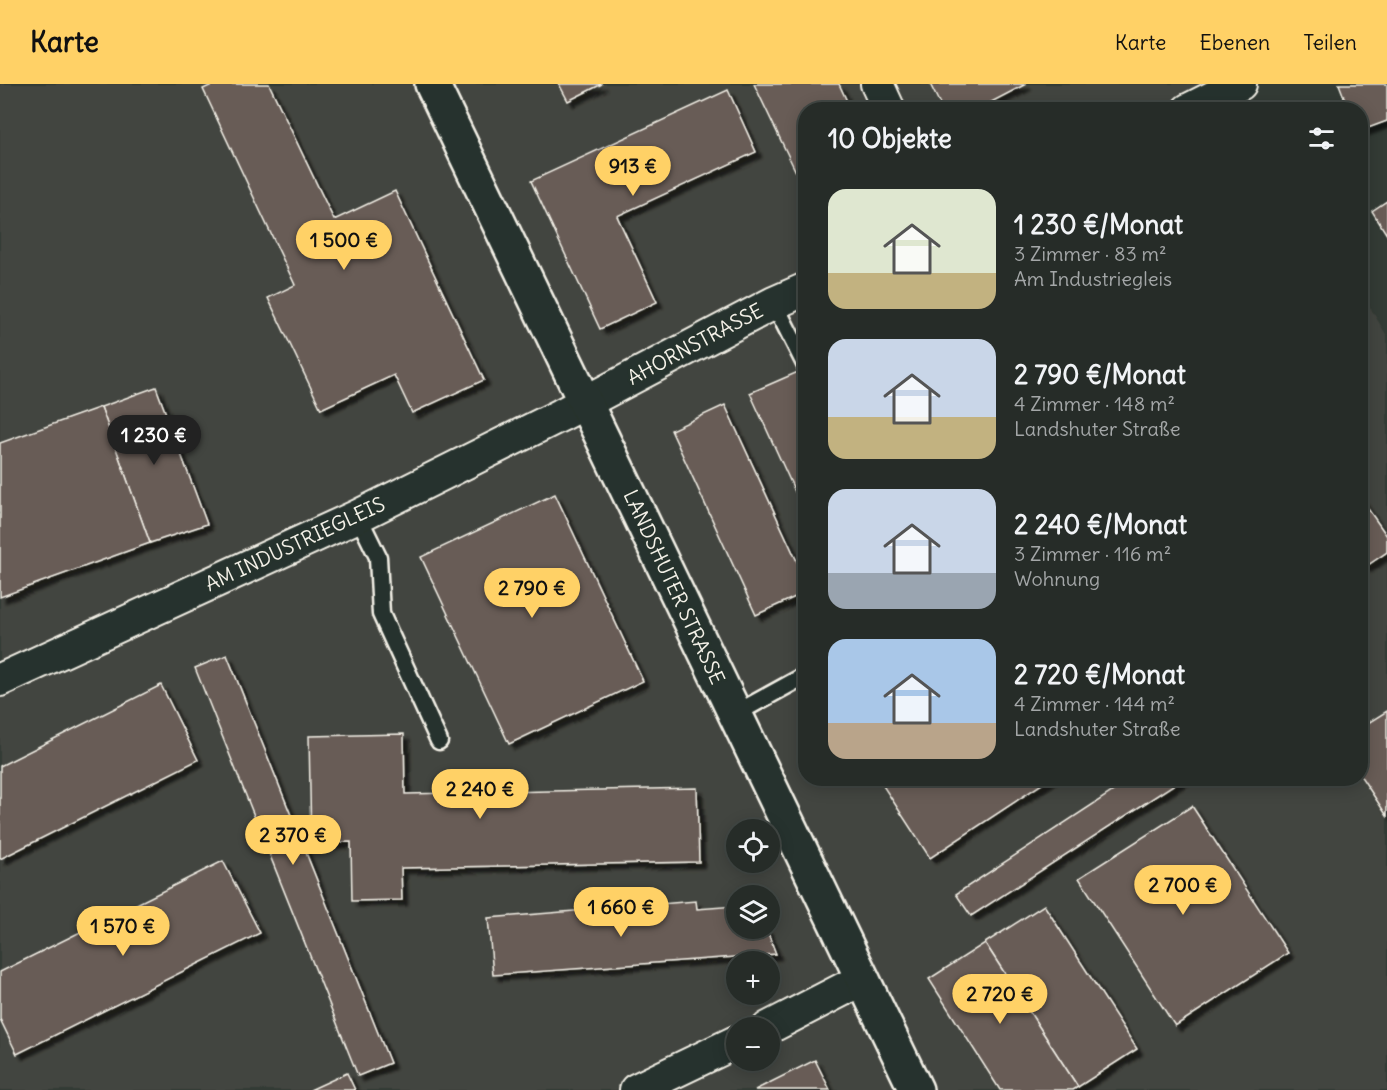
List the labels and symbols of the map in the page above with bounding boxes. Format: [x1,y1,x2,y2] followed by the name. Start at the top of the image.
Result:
[591,146,675,197] pin: 913 €
[289,220,399,271] pin: 1 500 €
[623,297,767,390] street label: AHORNSTRASSE
[99,415,209,466] pin: 1 230 €
[618,486,731,688] street label: LANDSHUTER STRASSE
[201,491,389,596] street label: AM INDUSTRIEGLEIS
[477,568,587,619] pin: 2 790 €
[425,769,535,820] pin: 2 240 €
[238,815,348,866] pin: 2 370 €
[1128,865,1238,916] pin: 2 700 €
[566,887,676,938] pin: 1 660 €
[68,906,178,957] pin: 1 570 €
[945,974,1055,1025] pin: 2 720 €

